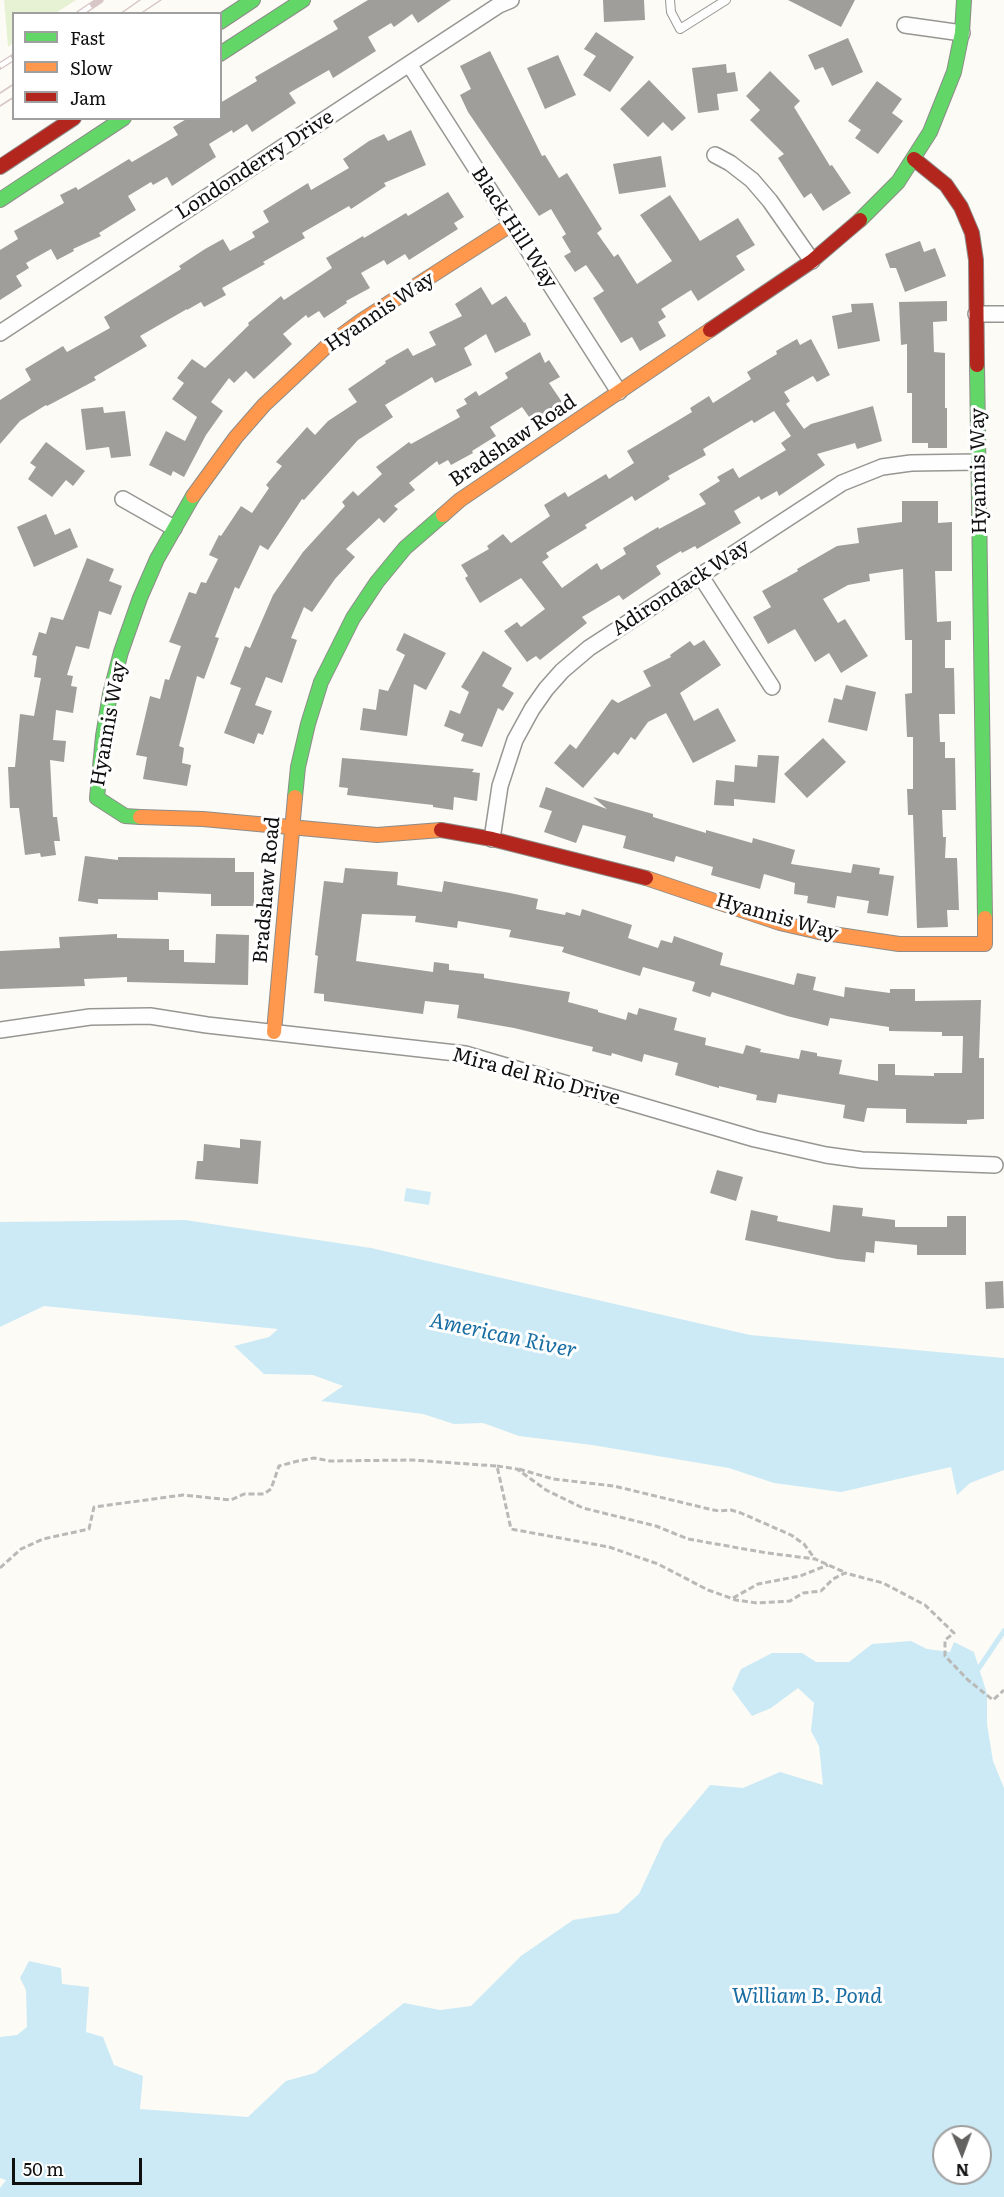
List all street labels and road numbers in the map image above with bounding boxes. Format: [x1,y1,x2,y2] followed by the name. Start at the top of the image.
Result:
[172,105,338,225] street label: Londonderry Drive
[466,163,562,293] street label: Black Hill Way
[321,267,439,357] street label: Hyannis Way
[445,390,581,492] street label: Bradshaw Road
[966,408,992,534] street label: Hyannis Way
[608,535,754,641] street label: Adirondack Way
[86,660,132,788] street label: Hyannis Way
[249,815,285,965] street label: Bradshaw Road
[713,888,841,946] street label: Hyannis Way
[449,1043,623,1111] street label: Mira del Rio Drive

